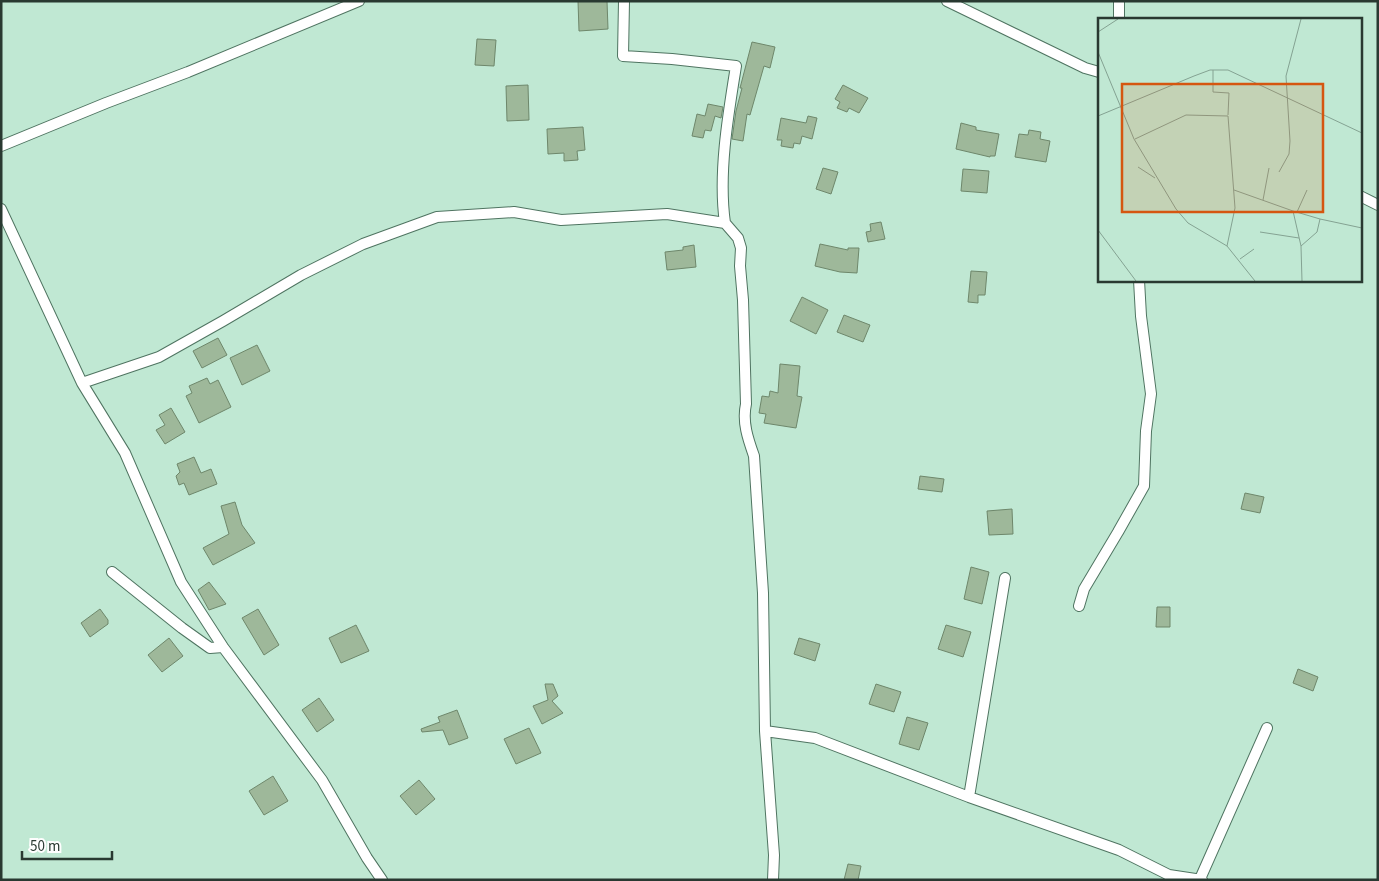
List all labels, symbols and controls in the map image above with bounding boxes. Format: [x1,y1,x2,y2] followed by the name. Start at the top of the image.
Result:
[1098,18,1362,281] inset map
[22,828,112,860] scale bar
[30,836,60,857] text: 50 m

